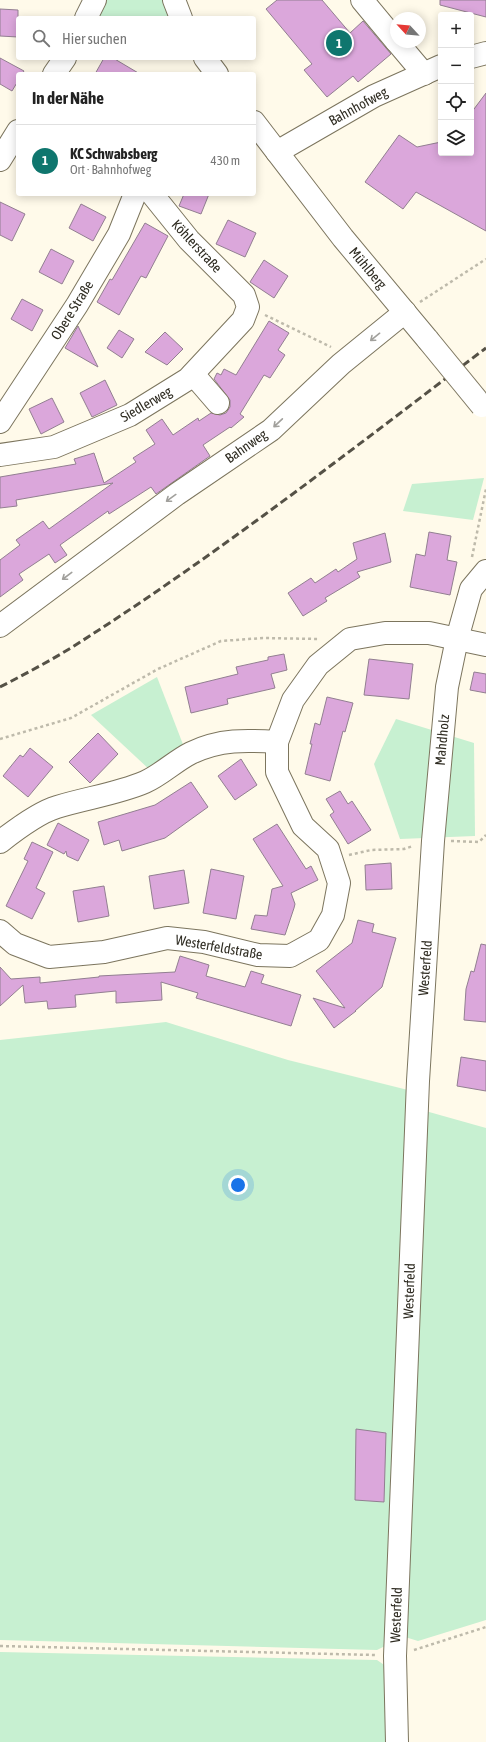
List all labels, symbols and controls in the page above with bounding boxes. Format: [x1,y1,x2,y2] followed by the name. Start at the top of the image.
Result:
[390,12,426,48] north arrow
[438,12,474,156] map controls
[438,12,474,48] button: +
[16,16,256,60] search box
[30,27,52,49] icon: search
[326,28,352,58] pin: 1
[62,30,127,47] text: Hier suchen
[438,48,474,84] button: −
[326,83,390,129] street label: Bahnhofweg
[438,84,474,120] button: locate
[32,88,104,108] text: In der Nähe
[438,120,474,156] button: layers
[70,145,157,162] text: KC Schwabsberg
[42,153,48,168] text: 1
[211,153,240,168] text: 430 m
[70,162,151,177] text: Ort · Bahnhofweg
[169,216,225,276] street label: Köhlerstraße
[346,244,390,292] street label: Mühlberg
[48,277,96,343] street label: Obere Straße
[369,332,380,341] one-way arrow
[117,383,175,425] street label: Siedlerweg
[273,419,283,428] one-way arrow
[222,426,270,466] street label: Bahnweg
[166,494,177,502] one-way arrow
[62,571,73,580] one-way arrow
[432,714,452,766] street label: Mahdholz
[174,931,264,963] street label: Westerfeldstraße
[415,940,435,996] street label: Westerfeld
[228,1175,248,1195] your location
[400,1263,418,1319] street label: Westerfeld
[387,1587,405,1643] street label: Westerfeld

